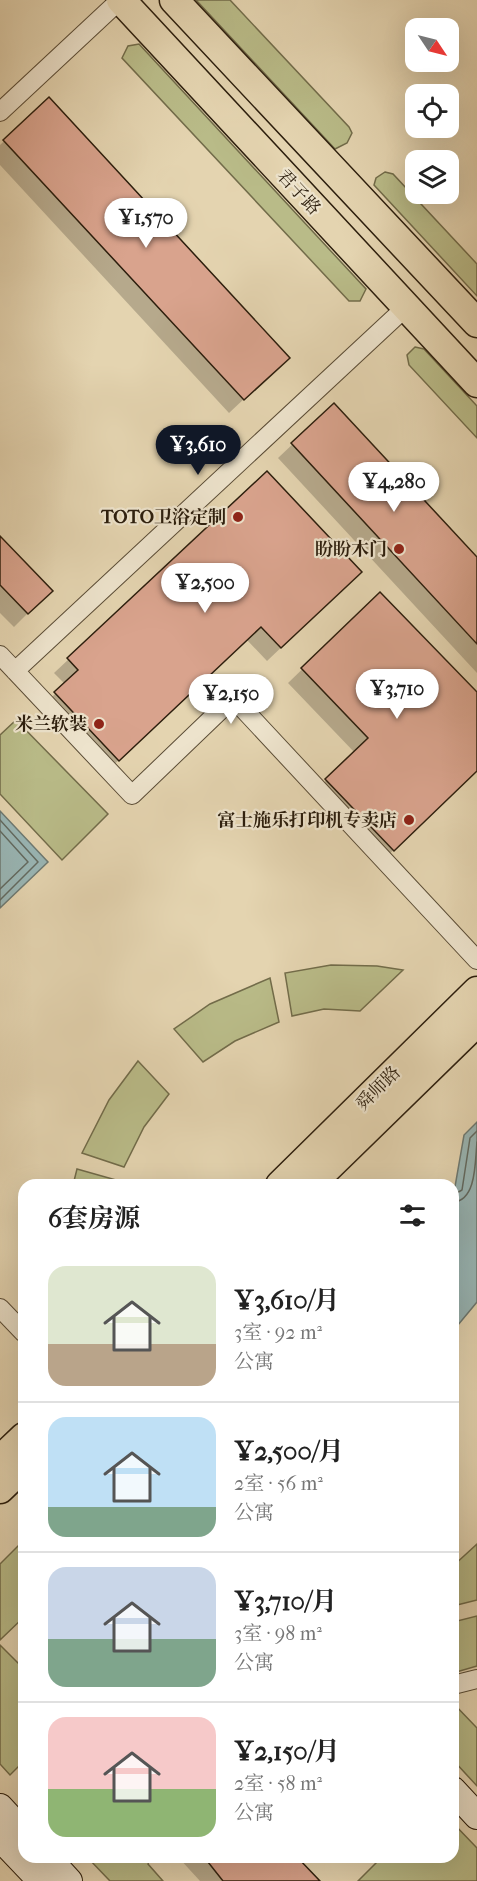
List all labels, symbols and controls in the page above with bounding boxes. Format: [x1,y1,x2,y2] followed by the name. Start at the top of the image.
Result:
[405,18,459,72] north arrow
[405,18,459,204] map controls
[405,84,459,138] button: locate
[405,150,459,204] button: layers
[273,165,325,219] street label: 君子路
[97,198,195,249] pin: ¥1,570
[118,206,174,229] text: ¥1,570
[149,425,247,476] pin: ¥3,610
[170,433,226,456] text: ¥3,610
[345,462,443,513] pin: ¥4,280
[362,470,426,493] text: ¥4,280
[100,507,226,528] place label: TOTO卫浴定制
[231,510,245,524] marker: TOTO卫浴定制
[315,539,387,560] place label: 盼盼木门
[392,542,406,556] marker: 盼盼木门
[156,563,254,614] pin: ¥2,500
[175,571,235,594] text: ¥2,500
[348,669,446,720] pin: ¥3,710
[182,674,280,725] pin: ¥2,150
[370,677,424,700] text: ¥3,710
[203,682,259,705] text: ¥2,150
[15,714,87,735] place label: 米兰软装
[92,717,106,731] marker: 米兰软装
[217,810,397,831] place label: 富士施乐打印机专卖店
[402,813,416,827] marker: 富士施乐打印机专卖店
[352,1062,405,1115] street label: 舜师路
[396,1199,429,1232] icon: filters
[48,1203,140,1234] text: 6套房源
[234,1285,340,1316] text: ¥3,610/月
[96,1290,168,1362] icon: home
[234,1321,322,1344] text: 3室 · 92 m²
[234,1350,274,1373] text: 公寓
[234,1436,344,1467] text: ¥2,500/月
[96,1441,168,1513] icon: home
[234,1472,323,1495] text: 2室 · 56 m²
[234,1501,274,1524] text: 公寓
[234,1586,337,1617] text: ¥3,710/月
[96,1591,168,1663] icon: home
[234,1622,322,1645] text: 3室 · 98 m²
[234,1651,274,1674] text: 公寓
[234,1736,340,1767] text: ¥2,150/月
[96,1741,168,1813] icon: home
[234,1772,322,1795] text: 2室 · 58 m²
[234,1801,274,1824] text: 公寓

